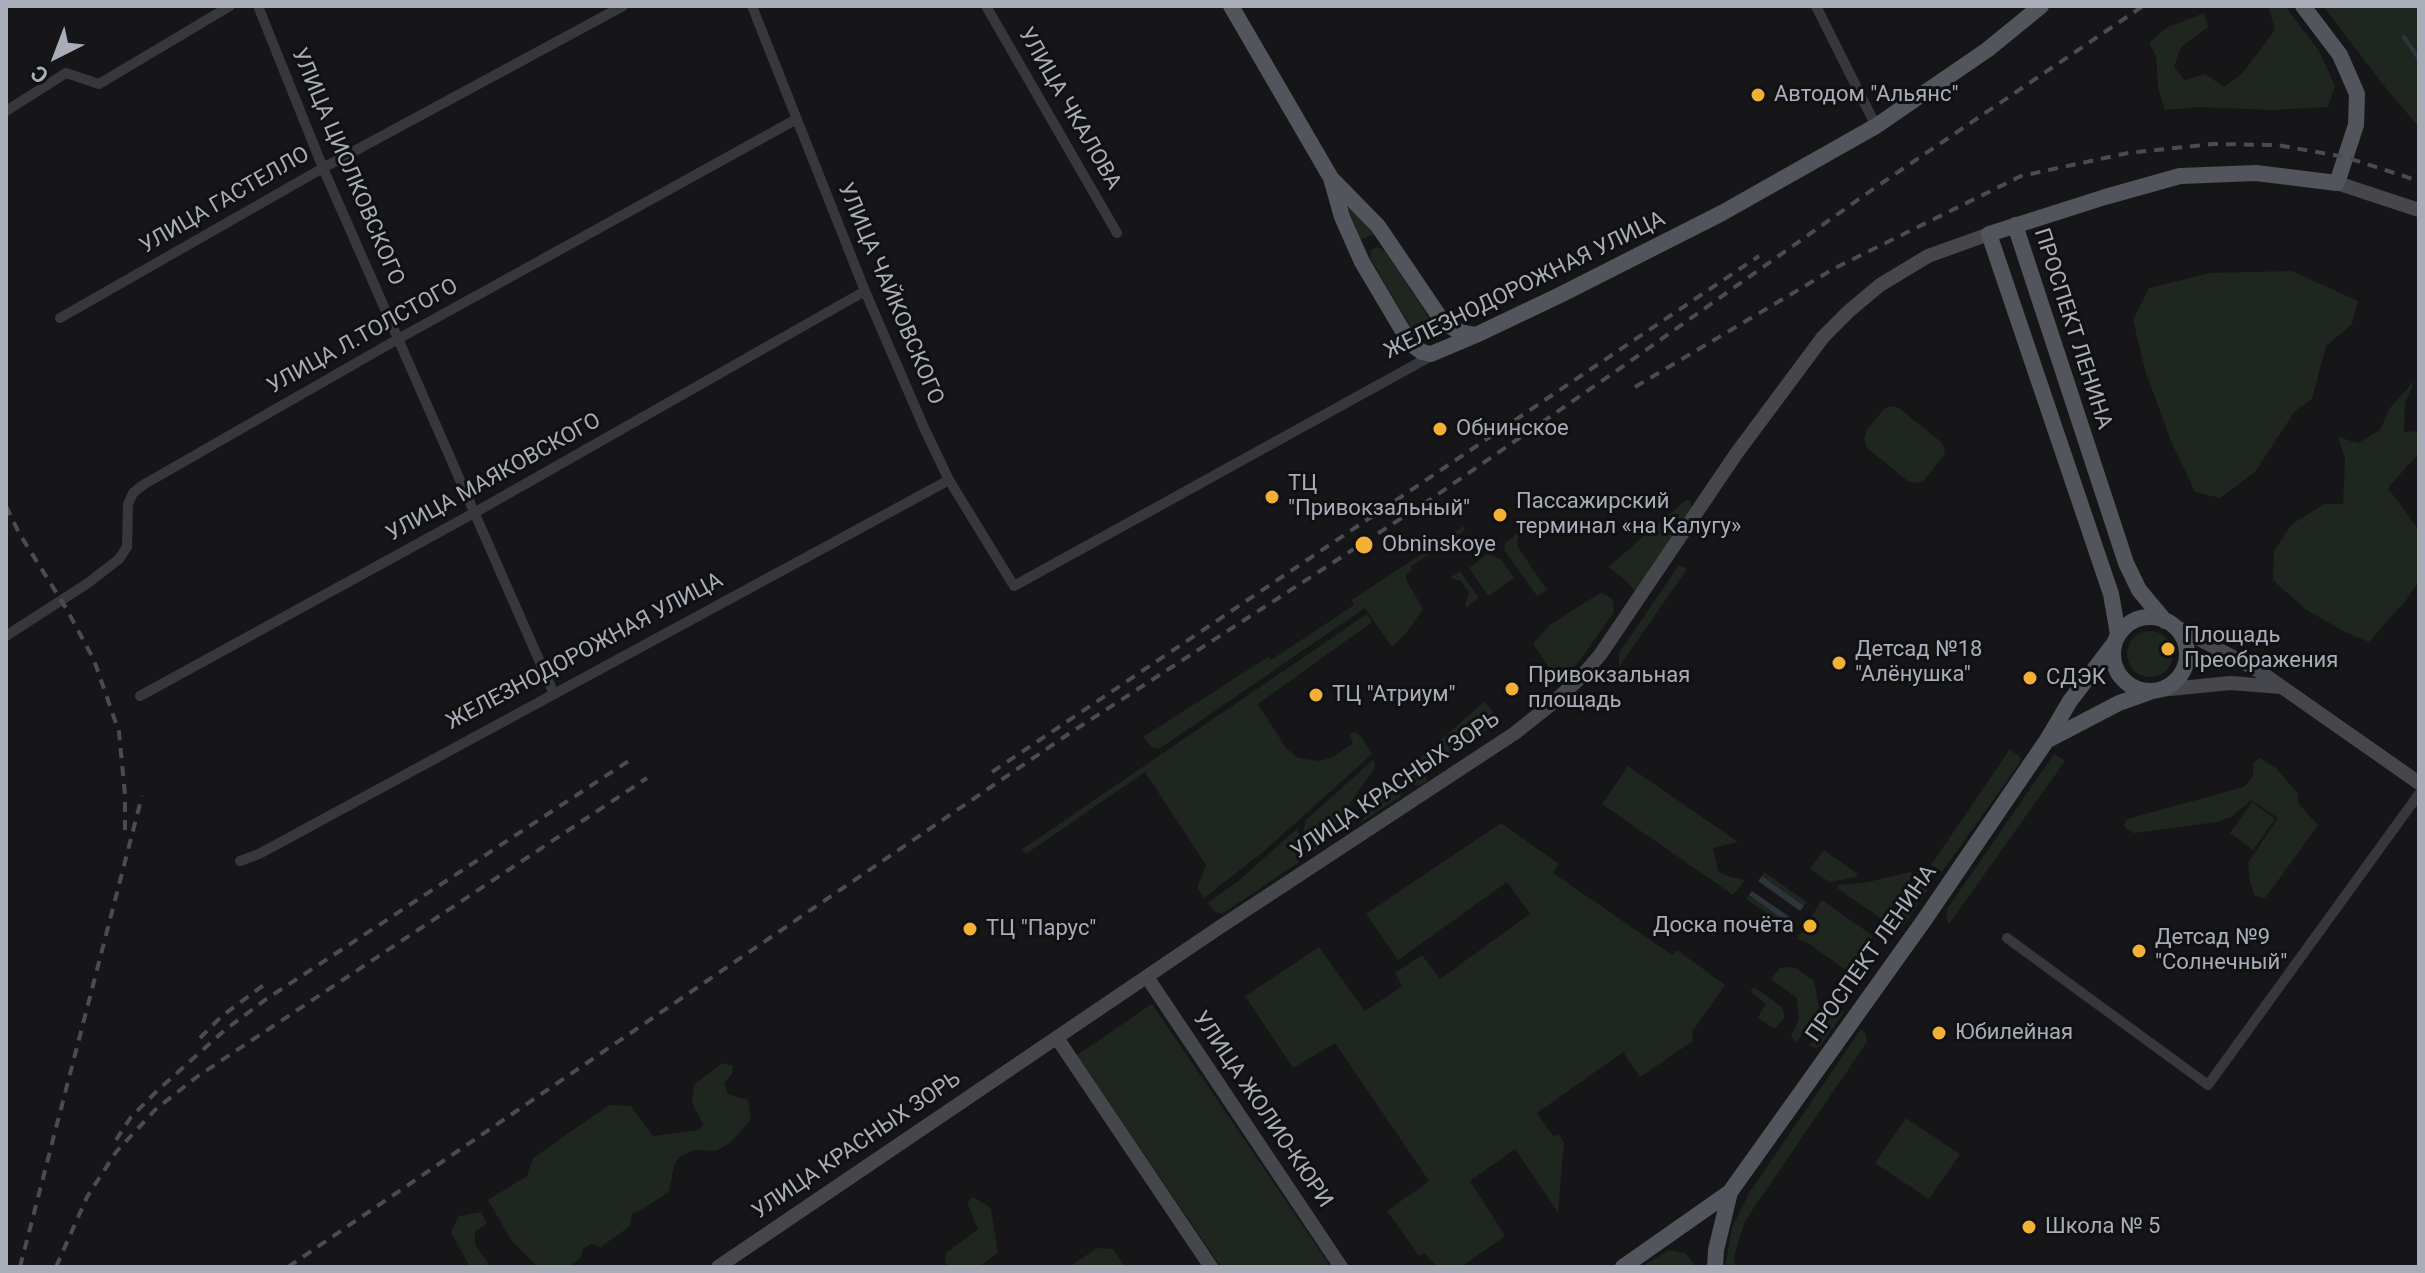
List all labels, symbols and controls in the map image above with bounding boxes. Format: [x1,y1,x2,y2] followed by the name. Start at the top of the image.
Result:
[16,16,96,96] north arrow
[1012,23,1126,195] street label: УЛИЦА ЧКАЛОВА
[285,44,409,290] street label: УЛИЦА ЦИОЛКОВСКОГО
[26,60,53,88] text: С
[1774,82,1958,108] place label: Автодом "Альянс"
[1749,86,1767,104] marker: Автодом "Альянс"
[136,142,314,260] street label: УЛИЦА ГАСТЕЛЛО
[831,179,949,409] street label: УЛИЦА ЧАЙКОВСКОГО
[1380,206,1670,366] street label: ЖЕЛЕЗНОДОРОЖНАЯ УЛИЦА
[2027,225,2117,433] street label: ПРОСПЕКТ ЛЕНИНА
[263,274,463,400] street label: УЛИЦА Л.ТОЛСТОГО
[382,408,606,548] street label: УЛИЦА МАЯКОВСКОГО
[1456,416,1569,442] place label: Обнинское
[1431,420,1449,438] marker: Обнинское
[1288,471,1470,522] place label: ТЦ "Привокзальный"
[1263,488,1281,506] marker: ТЦ "Привокзальный"
[1516,489,1741,540] place label: Пассажирский терминал «на Калугу»
[1491,506,1509,524] marker: Пассажирский терминал «на Калугу»
[1382,532,1496,558] place label: Obninskoye
[1353,534,1375,556] marker: Obninskoye
[442,568,728,736] street label: ЖЕЛЕЗНОДОРОЖНАЯ УЛИЦА
[2184,623,2338,674] place label: Площадь Преображения
[1855,637,1982,688] place label: Детсад №18 "Алёнушка"
[2159,640,2177,658] marker: Площадь Преображения
[1830,654,1848,672] marker: Детсад №18 "Алёнушка"
[1528,663,1690,714] place label: Привокзальная площадь
[2046,665,2106,691] place label: СДЭК
[2021,669,2039,687] marker: СДЭК
[1503,680,1521,698] marker: Привокзальная площадь
[1332,682,1456,708] place label: ТЦ "Атриум"
[1307,686,1325,704] marker: ТЦ "Атриум"
[1287,706,1505,866] street label: УЛИЦА КРАСНЫХ ЗОРЬ
[1801,861,1943,1047] street label: ПРОСПЕКТ ЛЕНИНА
[1653,913,1794,939] place label: Доска почёта
[986,916,1096,942] place label: ТЦ "Парус"
[1801,917,1819,935] marker: Доска почёта
[961,920,979,938] marker: ТЦ "Парус"
[2155,925,2287,976] place label: Детсад №9 "Солнечный"
[2130,942,2148,960] marker: Детсад №9 "Солнечный"
[1186,1007,1338,1213] street label: УЛИЦА ЖОЛИО-КЮРИ
[1955,1020,2073,1046] place label: Юбилейная
[1930,1024,1948,1042] marker: Юбилейная
[748,1066,966,1226] street label: УЛИЦА КРАСНЫХ ЗОРЬ
[2045,1214,2160,1240] place label: Школа № 5
[2020,1218,2038,1236] marker: Школа № 5

